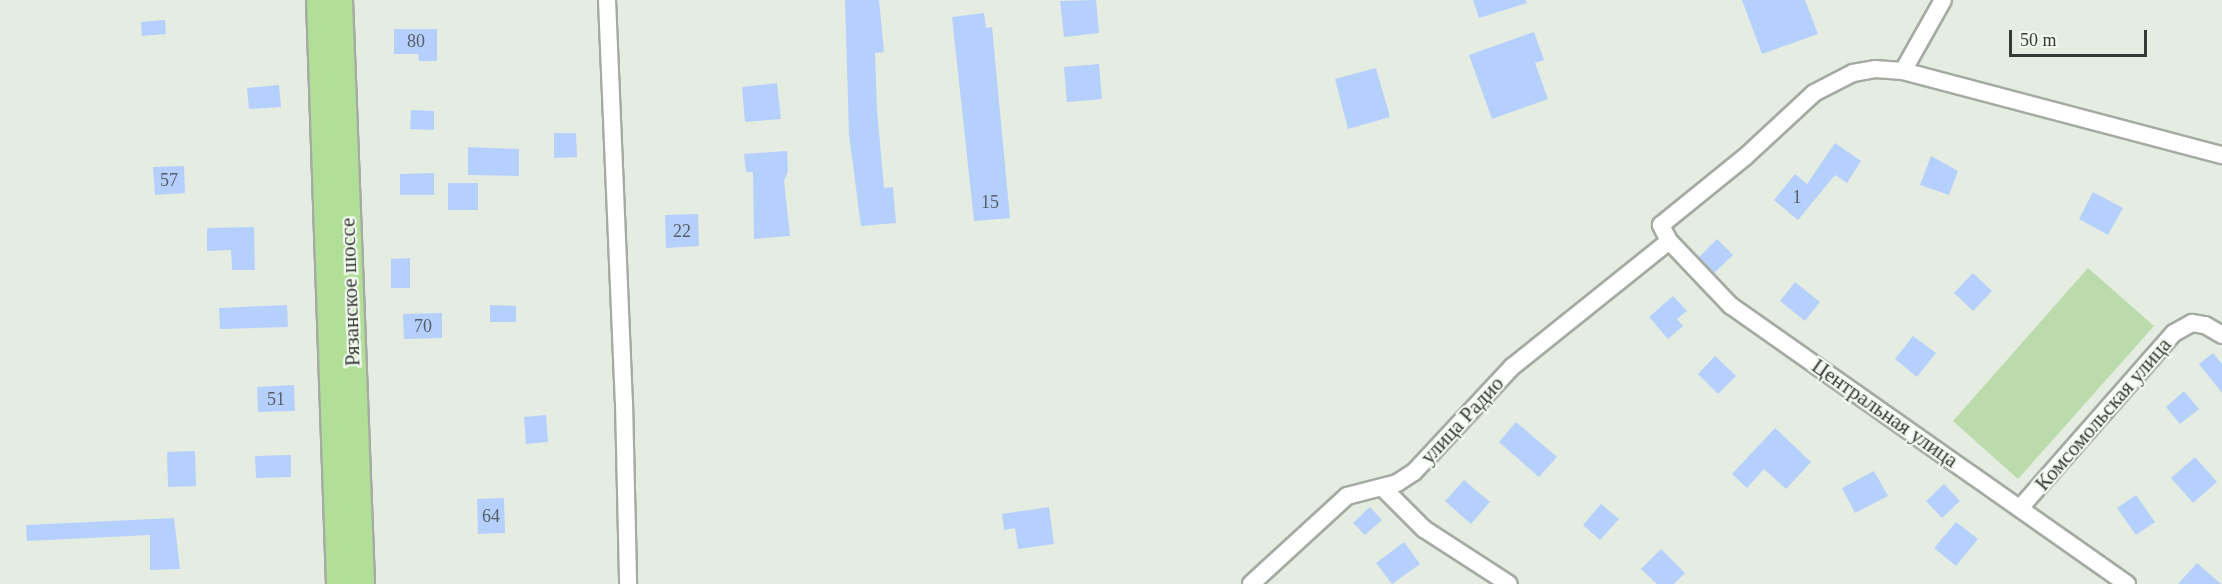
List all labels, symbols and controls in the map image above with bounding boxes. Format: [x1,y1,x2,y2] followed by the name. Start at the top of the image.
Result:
[2012,18,2150,56] scale bar
[407,30,425,52] house number: 80
[2020,30,2057,50] text: 50 m
[160,169,178,191] house number: 57
[1792,186,1802,208] house number: 1
[981,191,999,213] house number: 15
[335,217,365,367] street label: Рязанское шоссе
[673,220,691,242] house number: 22
[414,315,432,337] house number: 70
[2030,332,2176,496] street label: Комсомольская улица
[1807,353,1963,473] street label: Центральная улица
[1415,371,1509,469] street label: улица Радио
[267,388,285,410] house number: 51
[482,505,500,527] house number: 64

